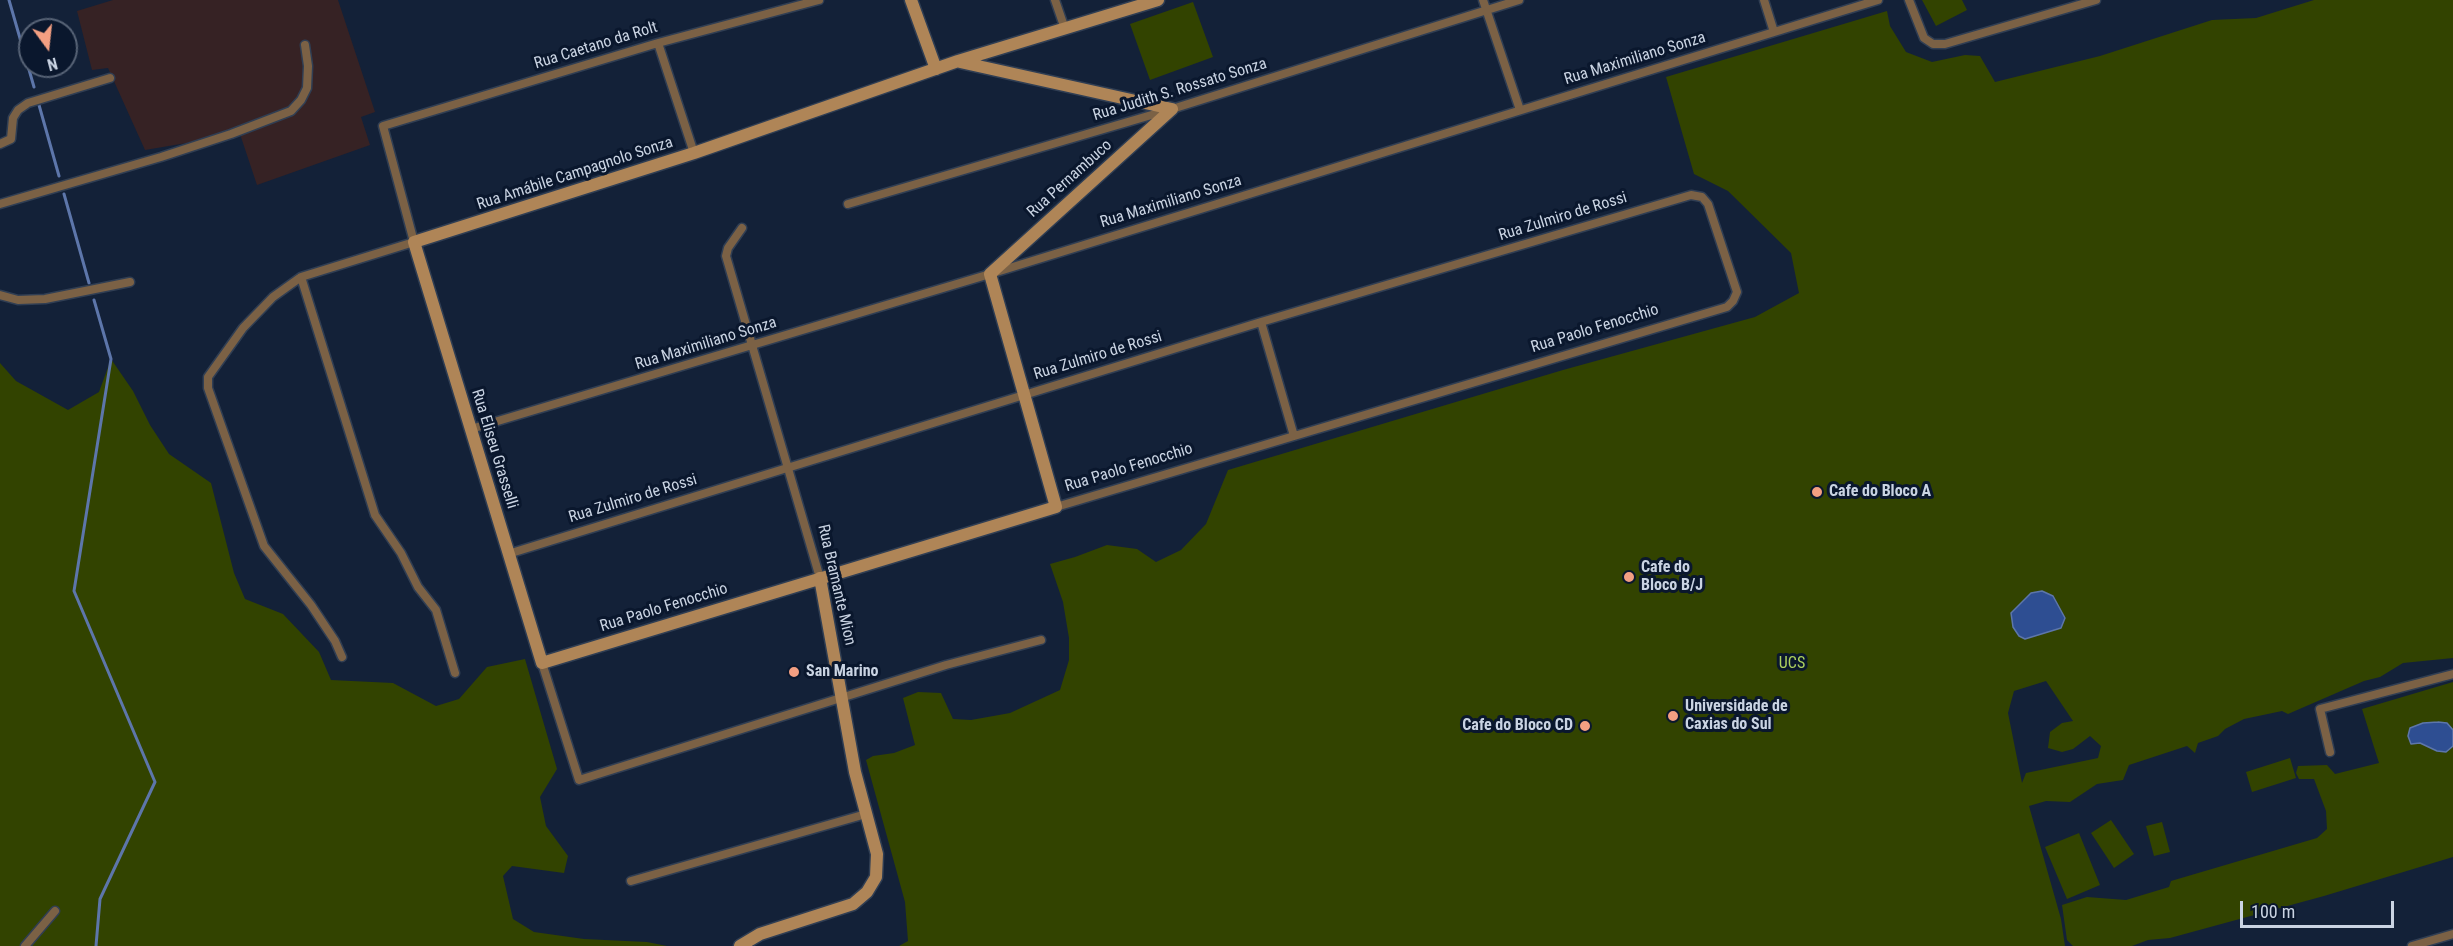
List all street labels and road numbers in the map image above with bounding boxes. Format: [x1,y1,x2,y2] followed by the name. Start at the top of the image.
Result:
[532,18,660,74] street label: Rua Caetano da Rolt
[1562,28,1708,90] street label: Rua Maximiliano Sonza
[1091,54,1269,126] street label: Rua Judith S. Rossato Sonza
[475,133,675,215] street label: Rua Amábile Campagnolo Sonza
[1024,136,1116,222] street label: Rua Pernambuco
[1098,171,1244,233] street label: Rua Maximiliano Sonza
[1496,188,1630,246] street label: Rua Zulmiro de Rossi
[1529,300,1661,358] street label: Rua Paolo Fenocchio
[633,313,779,375] street label: Rua Maximiliano Sonza
[1031,327,1165,385] street label: Rua Zulmiro de Rossi
[467,387,521,511] street label: Rua Eliseu Grasselli
[1063,439,1195,497] street label: Rua Paolo Fenocchio
[566,470,700,528] street label: Rua Zulmiro de Rossi
[813,523,859,647] street label: Rua Bramante Mion
[598,579,730,637] street label: Rua Paolo Fenocchio

